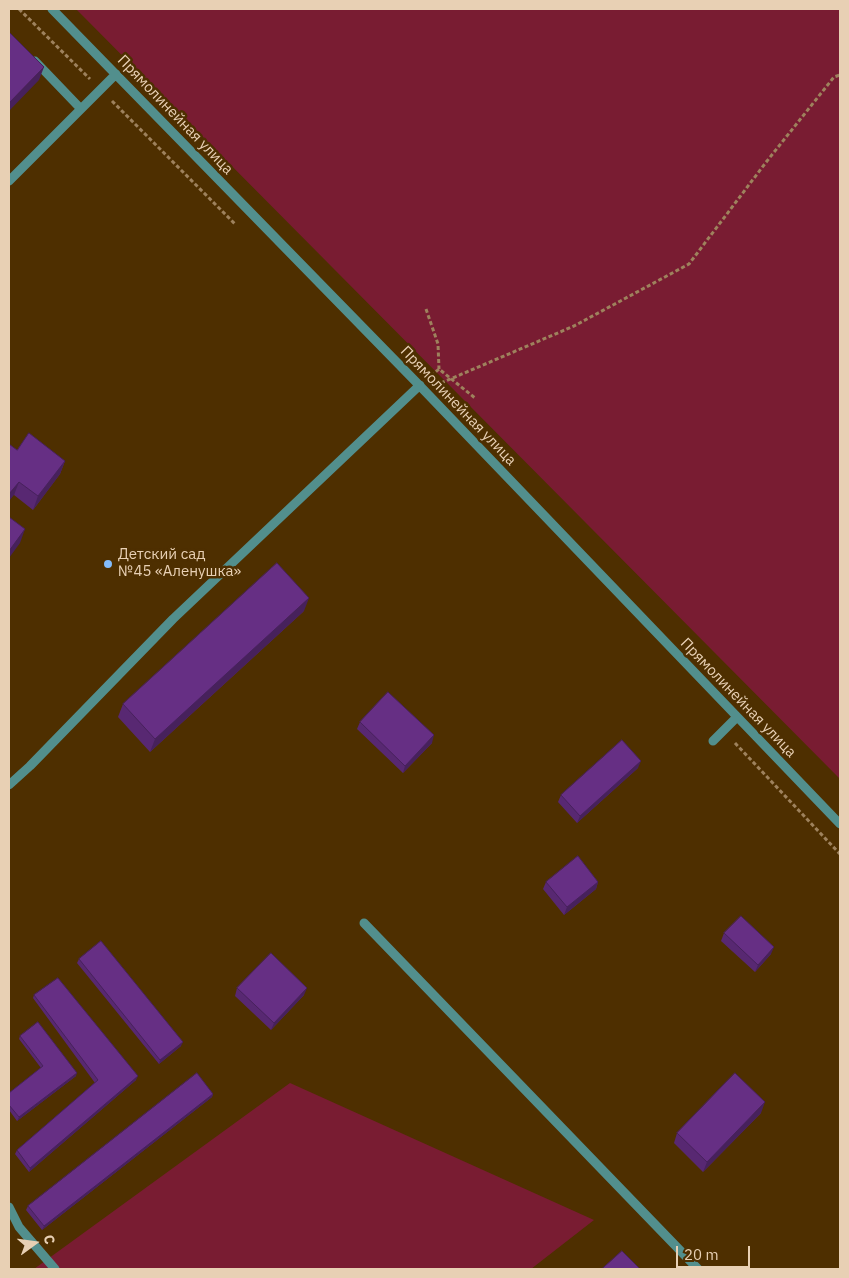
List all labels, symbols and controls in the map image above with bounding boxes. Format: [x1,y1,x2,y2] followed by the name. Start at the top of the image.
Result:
[113,52,237,178] street label: Прямолинейная улица
[396,343,520,469] street label: Прямолинейная улица
[118,546,241,581] place label: Детский сад №45 «Аленушка»
[102,558,114,570] marker: Детский сад №45 «Аленушка»
[676,635,800,761] street label: Прямолинейная улица
[10,1218,60,1268] north arrow
[40,1233,59,1246] text: С
[679,1236,753,1268] scale bar
[684,1245,719,1264] text: 20 m

